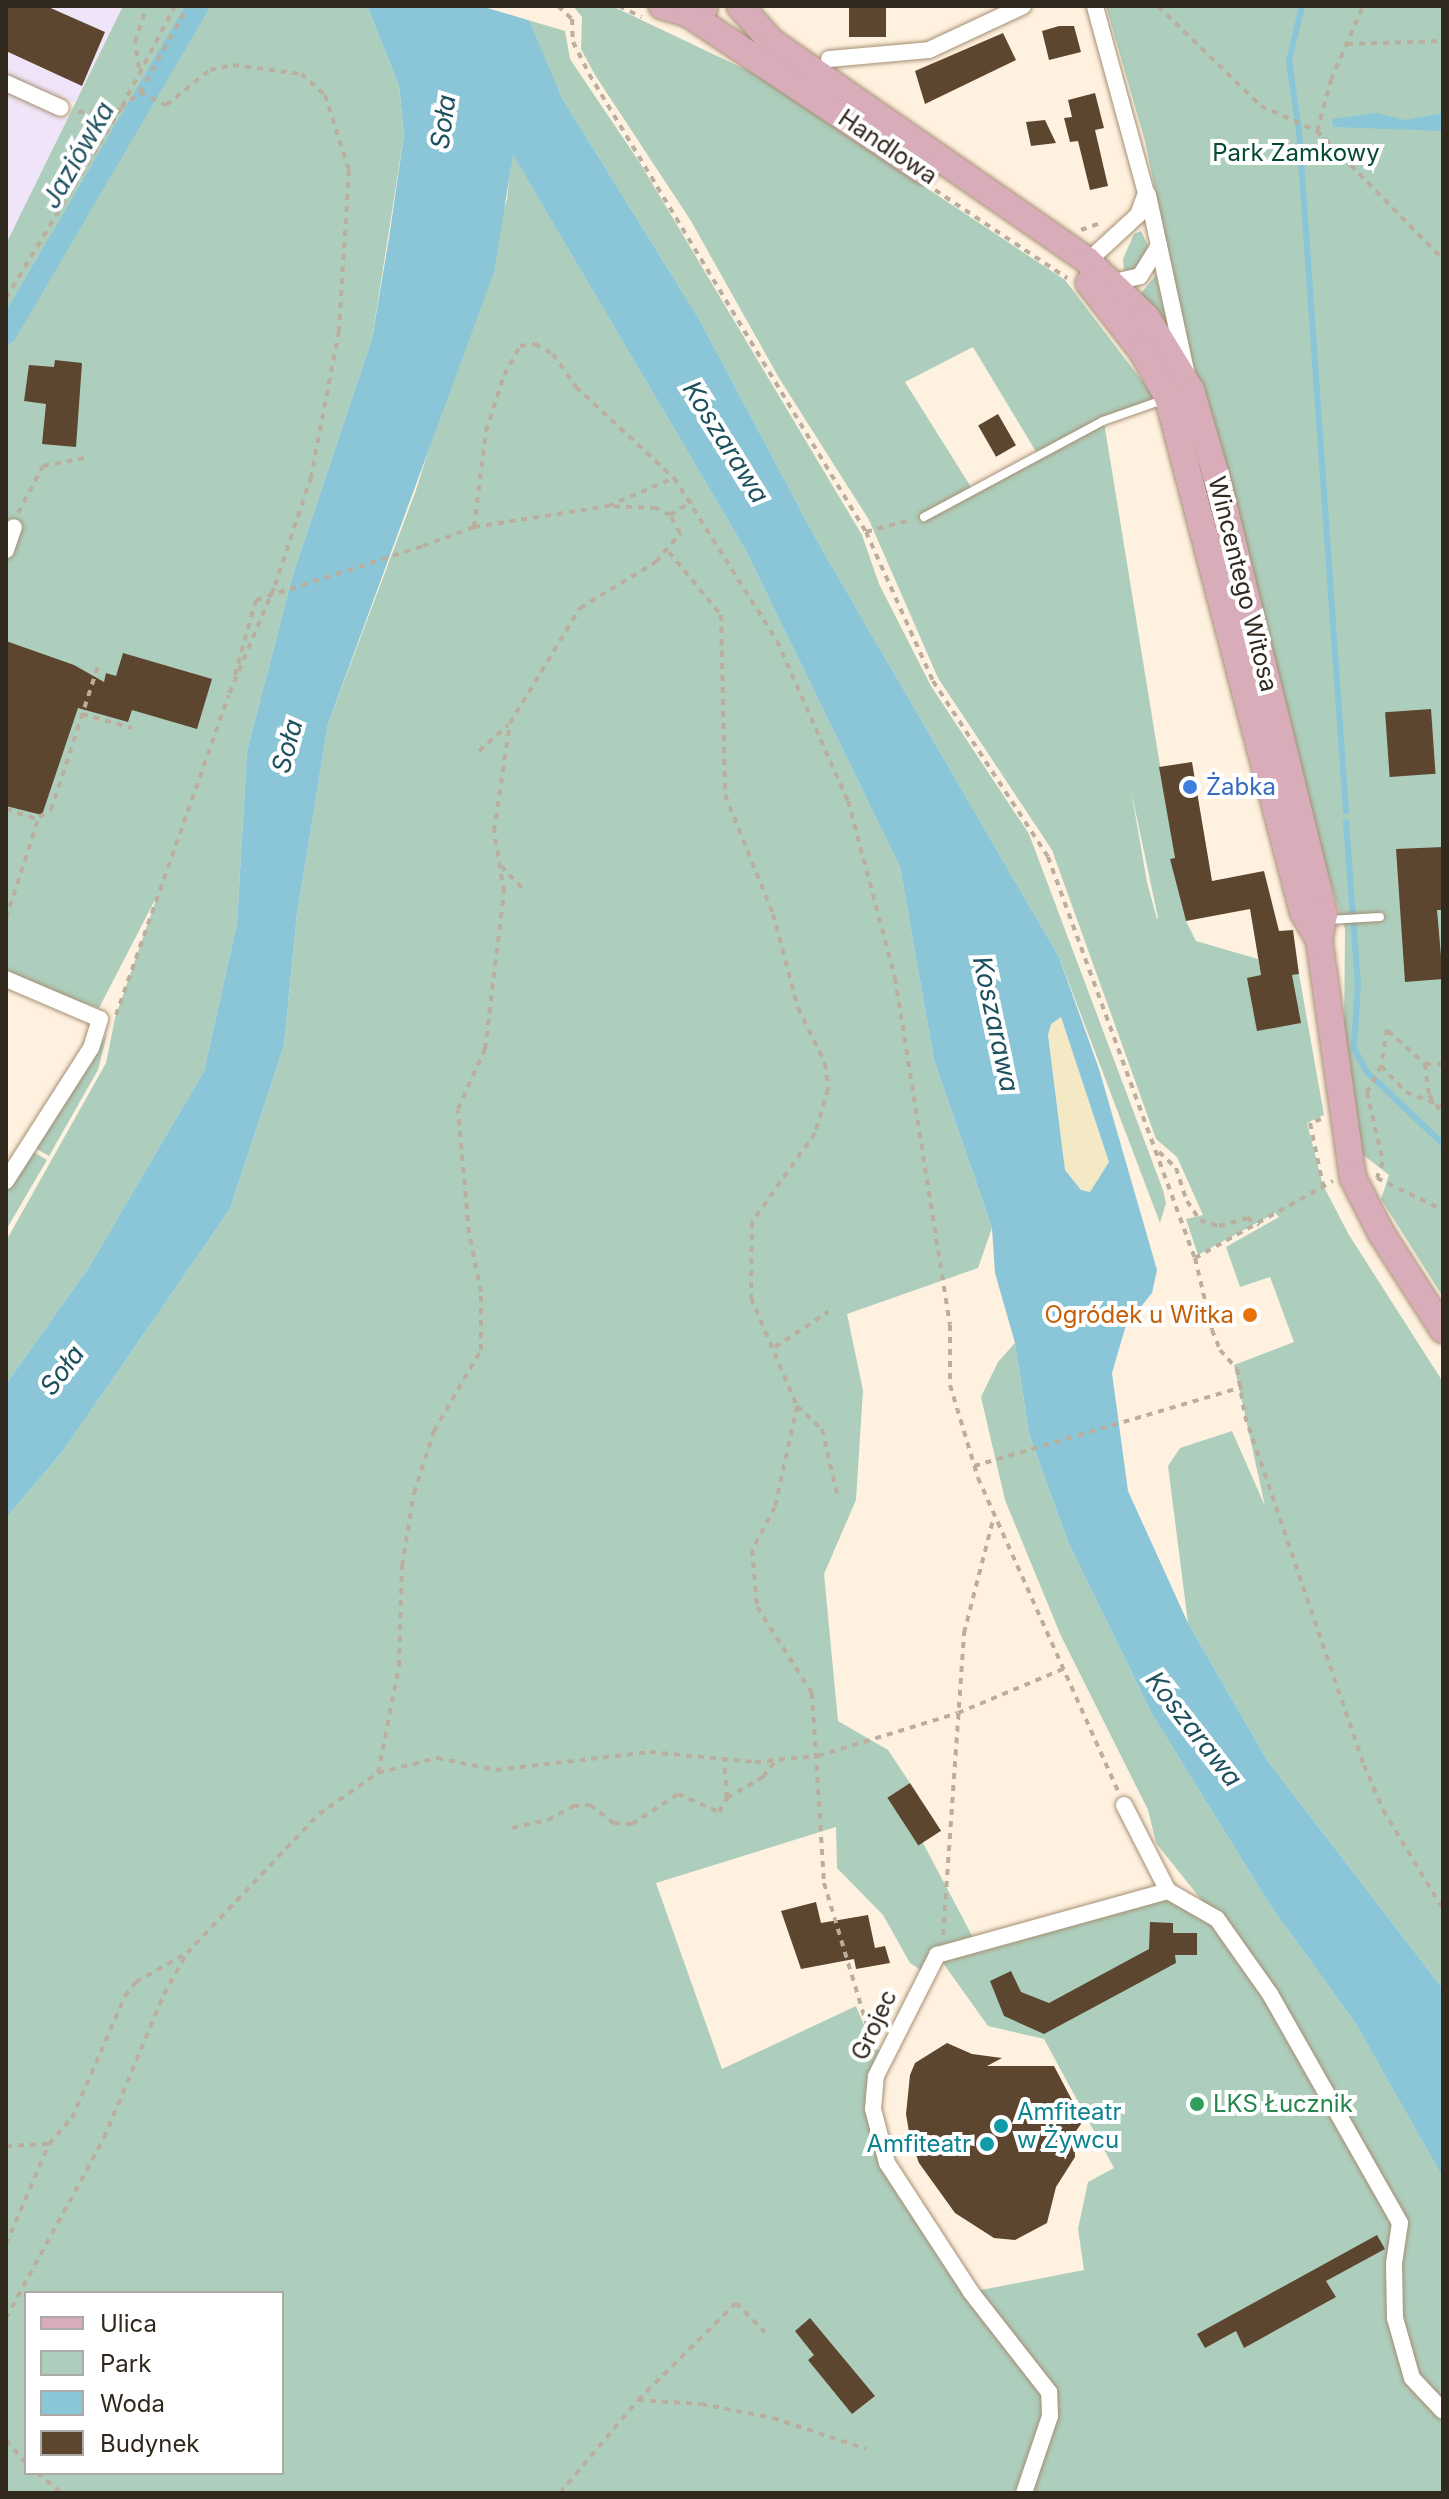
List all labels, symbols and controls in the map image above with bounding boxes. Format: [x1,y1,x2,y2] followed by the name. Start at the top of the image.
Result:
[424,93,462,151] water label: Soła
[35,96,121,214] water label: Jaziówka
[833,103,943,191] street label: Handlowa
[1212,139,1380,167] park label: Park Zamkowy
[676,375,776,509] water label: Koszarawa
[1202,473,1284,695] street label: Wincentego Witosa
[265,716,309,776] water label: Soła
[1206,773,1276,801] place label: Żabka
[1181,778,1199,796] marker: Żabka
[966,953,1026,1095] water label: Koszarawa
[1044,1301,1234,1329] place label: Ogródek u Witka
[1241,1306,1259,1324] marker: Ogródek u Witka
[33,1339,91,1401] water label: Soła
[1139,1665,1249,1793] water label: Koszarawa
[845,1985,903,2065] street label: Grojec
[1213,2090,1353,2118] place label: LKS Łucznik
[1188,2095,1206,2113] marker: LKS Łucznik
[1017,2098,1121,2154] place label: Amfiteatr w Żywcu
[992,2117,1010,2135] marker: Amfiteatr w Żywcu
[867,2130,971,2158] place label: Amfiteatr
[978,2135,996,2153] marker: Amfiteatr
[24,2291,284,2475] legend
[100,2309,157,2338] text: Ulica
[100,2349,151,2378] text: Park
[100,2389,165,2418] text: Woda
[100,2429,200,2458] text: Budynek

